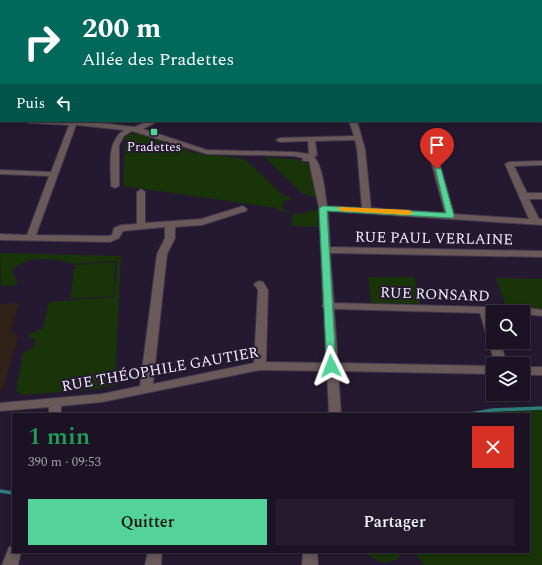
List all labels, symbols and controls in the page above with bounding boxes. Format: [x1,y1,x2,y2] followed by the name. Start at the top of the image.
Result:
[82,7,161,50] text: 200 m
[16,16,68,68] icon: right
[82,46,234,73] text: Allée des Pradettes
[16,92,45,115] text: Puis
[53,92,75,114] icon: left
[149,127,159,137] marker: Pradettes
[420,128,454,169] pin
[426,134,448,156] icon: arrive
[127,137,181,157] place label: Pradettes
[355,226,513,251] street label: RUE PAUL VERLAINE
[380,281,490,308] street label: RUE RONSARD
[486,305,530,401] map controls
[486,305,530,349] button: search
[60,341,260,398] street label: RUE THÉOPHILE GAUTIER
[310,345,352,387] position arrow
[486,357,530,401] button: layers
[28,419,90,455] text: 1 min
[472,426,514,468] button: close
[28,452,101,472] text: 390 m · 09:53
[28,499,267,545] button: Quitter
[275,499,514,545] button: Partager

